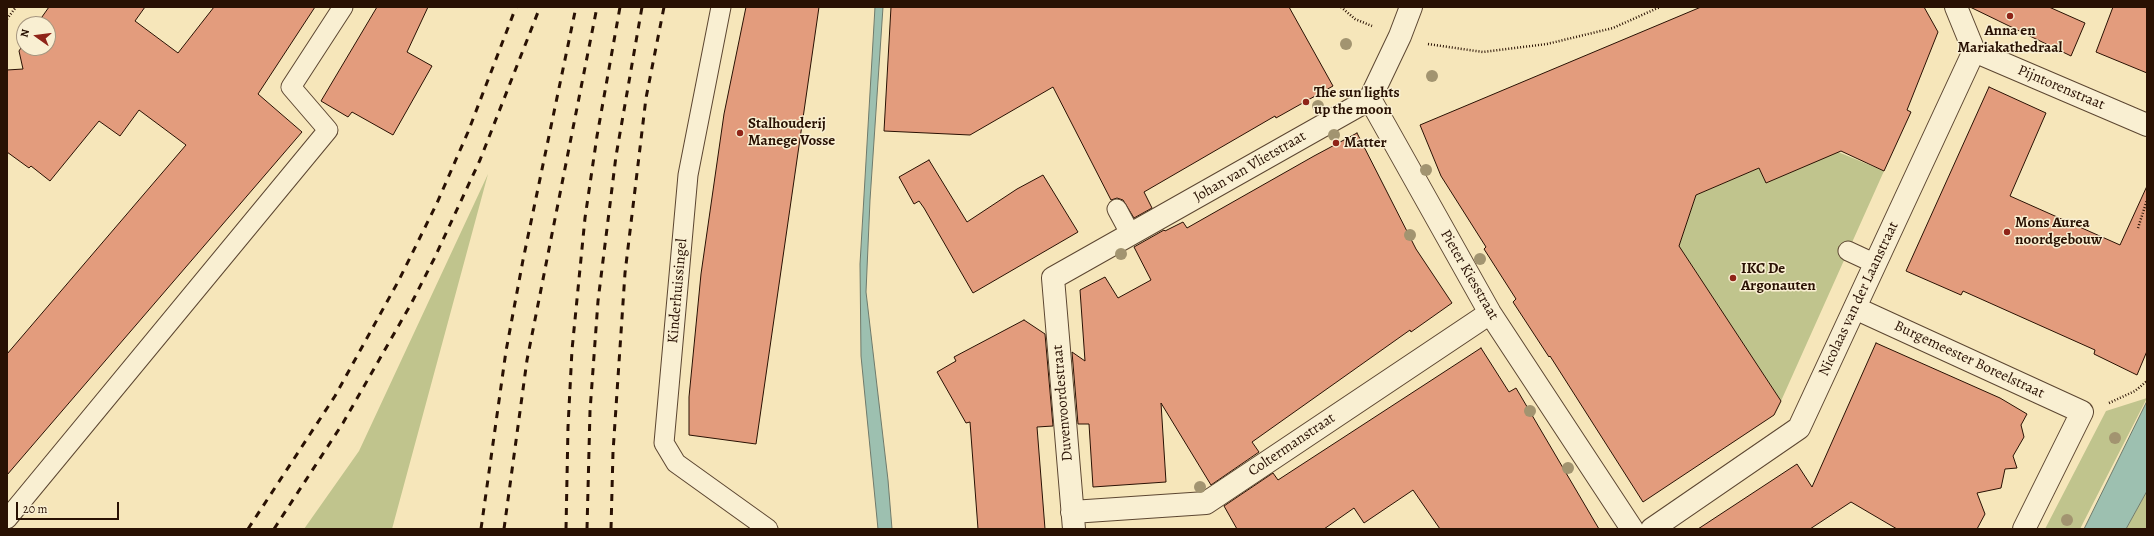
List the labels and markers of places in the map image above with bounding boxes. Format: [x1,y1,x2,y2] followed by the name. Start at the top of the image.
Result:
[2005,11,2015,21] marker: Anna en Mariakathedraal
[1958,22,2062,57] place label: Anna en Mariakathedraal
[1314,84,1399,119] place label: The sun lights up the moon
[1301,97,1311,107] marker: The sun lights up the moon
[748,115,835,150] place label: Stalhouderij Manege Vosse
[735,128,745,138] marker: Stalhouderij Manege Vosse
[1344,134,1387,152] place label: Matter
[1331,138,1341,148] marker: Matter
[2015,214,2102,249] place label: Mons Aurea noordgebouw
[2002,227,2012,237] marker: Mons Aurea noordgebouw
[1741,260,1816,295] place label: IKC De Argonauten
[1728,273,1738,283] marker: IKC De Argonauten

